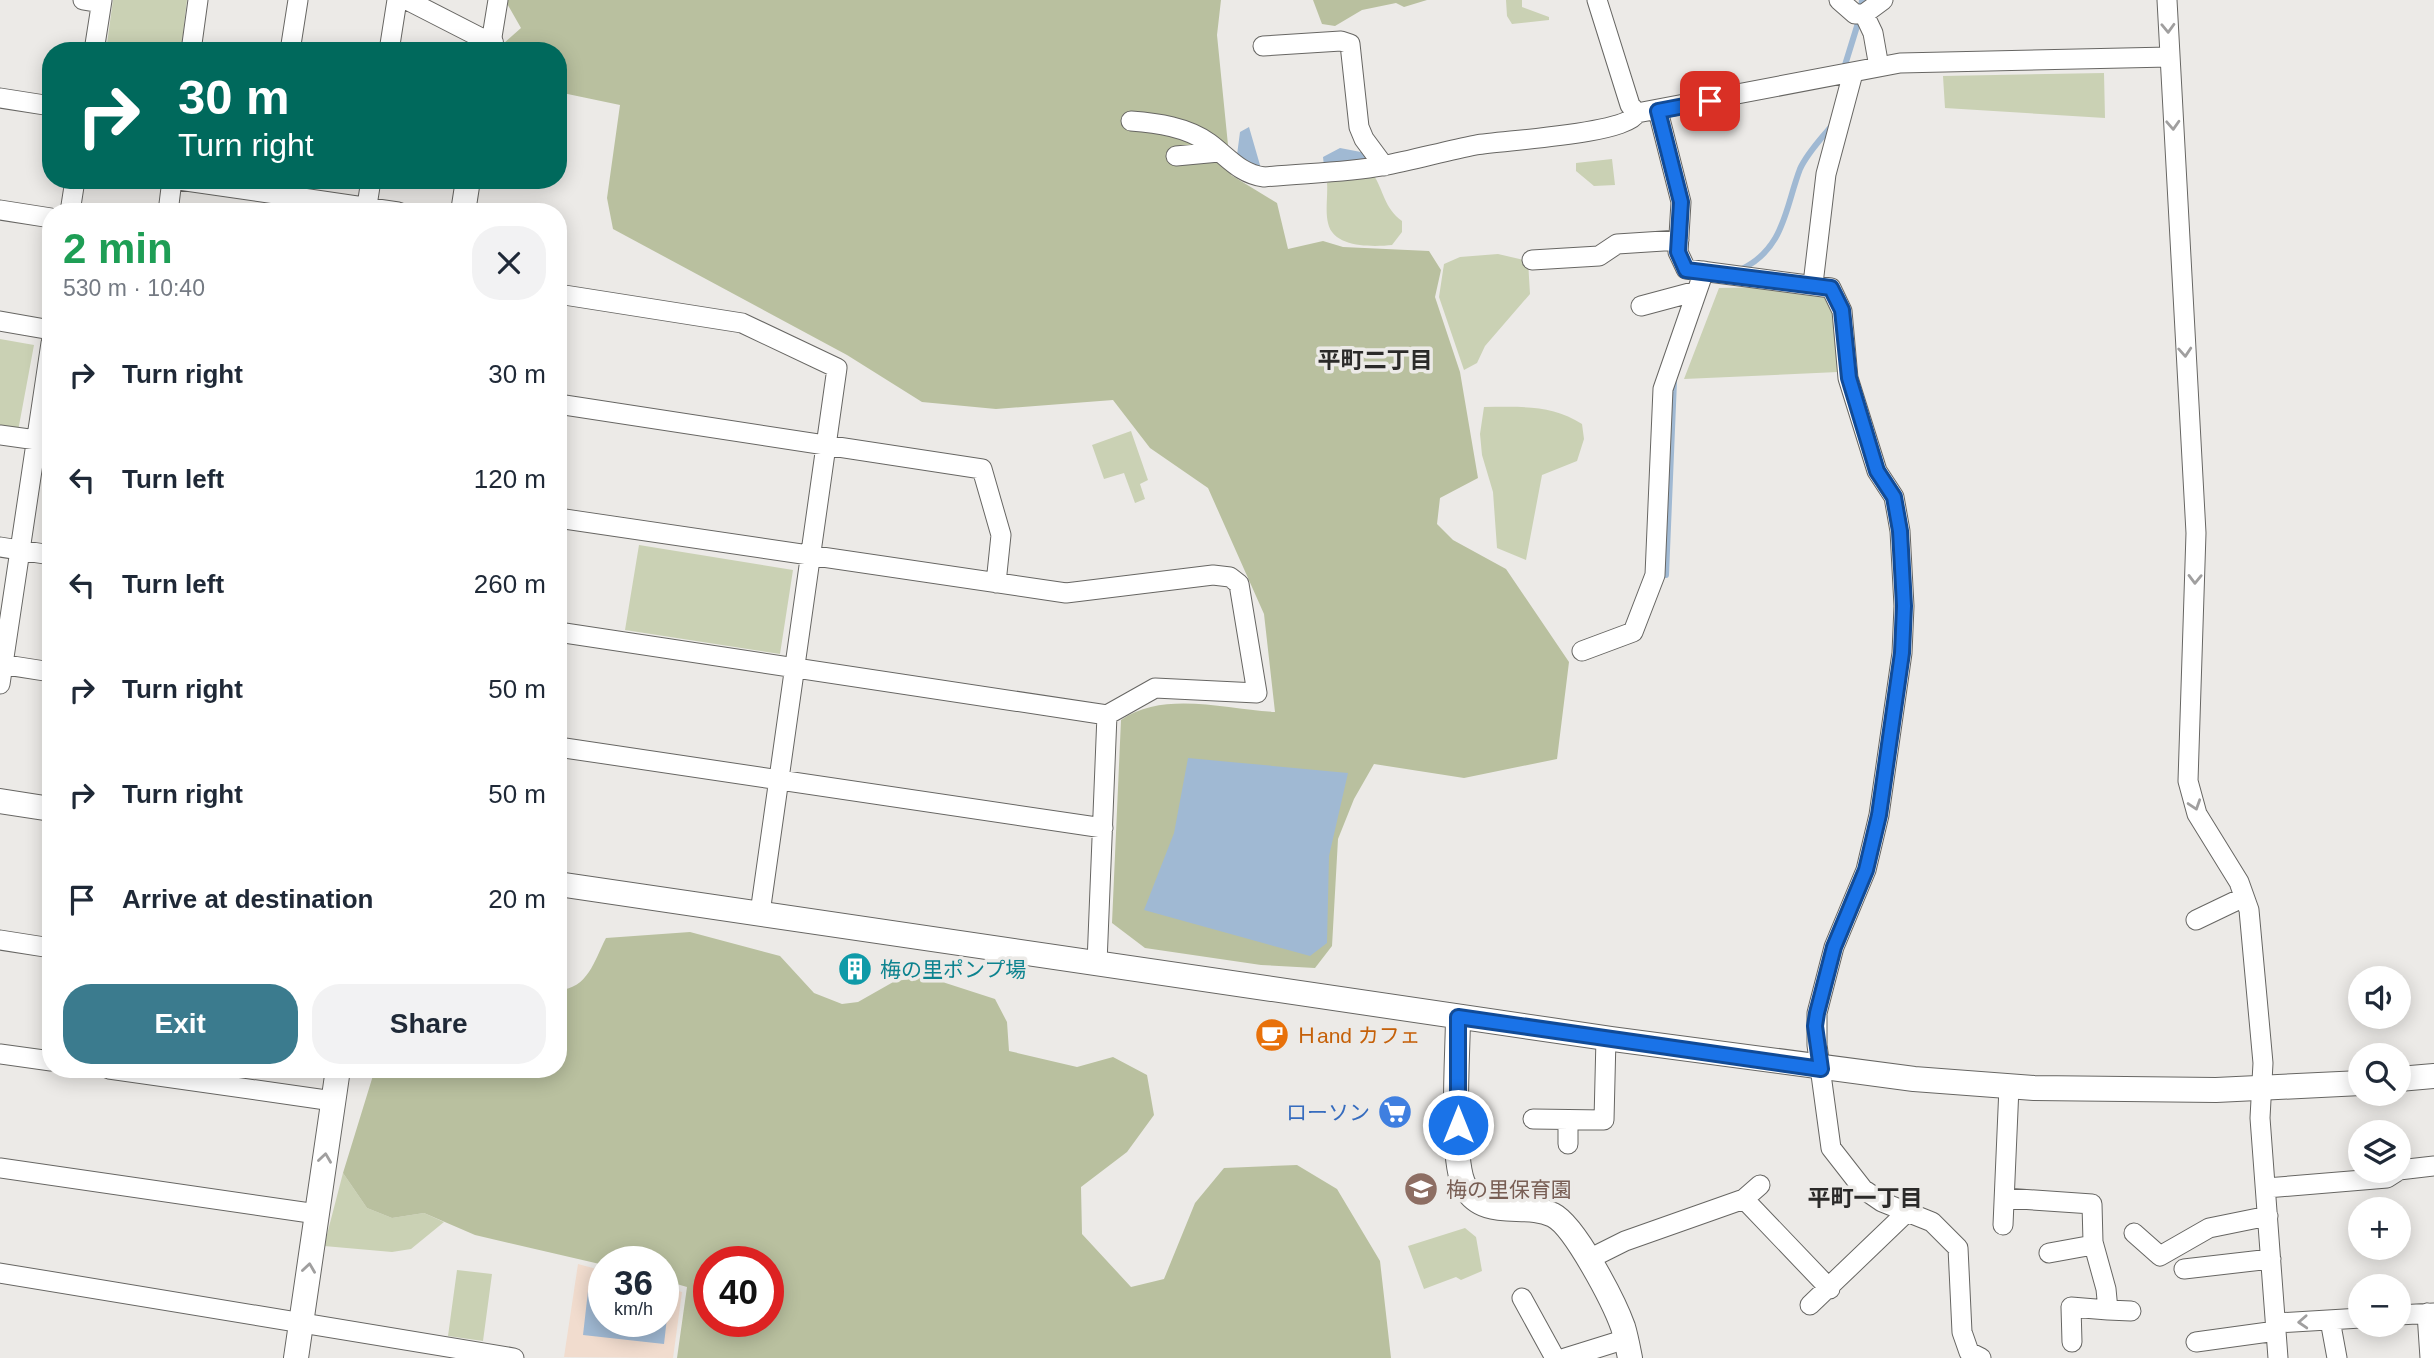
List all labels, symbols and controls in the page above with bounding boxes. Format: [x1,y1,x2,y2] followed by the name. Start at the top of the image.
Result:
[2160,23,2175,34] one-way arrow
[63,70,154,161] icon: right
[178,70,290,124] text: 30 m
[1680,71,1740,131] pin
[1691,82,1729,120] icon: arrive
[2165,119,2180,130] one-way arrow
[178,127,314,163] text: Turn right
[63,225,173,272] text: 2 min
[472,226,546,300] button: close
[63,275,205,301] text: 530 m · 10:40
[1318,347,1433,373] district label: 平町二丁目
[2177,347,2192,358] one-way arrow
[63,356,101,394] icon: right
[122,359,243,389] text: Turn right
[488,359,546,389] text: 30 m
[63,461,101,499] icon: left
[122,464,224,494] text: Turn left
[474,464,546,494] text: 120 m
[63,566,101,604] icon: left
[122,569,224,599] text: Turn left
[474,569,546,599] text: 260 m
[2187,574,2203,585] one-way arrow
[63,671,101,709] icon: right
[122,674,243,704] text: Turn right
[488,674,546,704] text: 50 m
[63,776,101,814] icon: right
[122,779,243,809] text: Turn right
[488,779,546,809] text: 50 m
[2186,799,2201,811] one-way arrow
[63,881,101,919] icon: arrive
[122,884,373,914] text: Arrive at destination
[488,884,546,914] text: 20 m
[836,950,874,988] building icon: 梅の里ポンプ場
[880,958,1026,981] place label: 梅の里ポンプ場
[2348,966,2411,1337] map controls
[2348,966,2411,1029] button: sound
[63,984,298,1064] button: Exit
[312,984,546,1064] button: Share
[1253,1016,1291,1054] cafe icon: Ｈand カフェ
[1296,1024,1421,1047] place label: Ｈand カフェ
[2348,1043,2411,1106] button: search
[1421,1088,1495,1162] position arrow
[1376,1093,1414,1131] supermarket icon: ローソン
[1286,1101,1370,1124] place label: ローソン
[2348,1120,2411,1183] button: layers
[317,1152,332,1163] one-way arrow
[1402,1170,1440,1208] school or university icon: 梅の里保育園
[1446,1178,1572,1201] place label: 梅の里保育園
[1808,1185,1923,1211] district label: 平町一丁目
[2348,1197,2411,1260] button: +
[693,1246,784,1337] speed limit sign: 40
[301,1263,316,1274] one-way arrow
[614,1263,653,1302] text: 36
[2348,1274,2411,1337] button: −
[614,1299,653,1319] text: km/h
[2297,1314,2308,1329] one-way arrow

